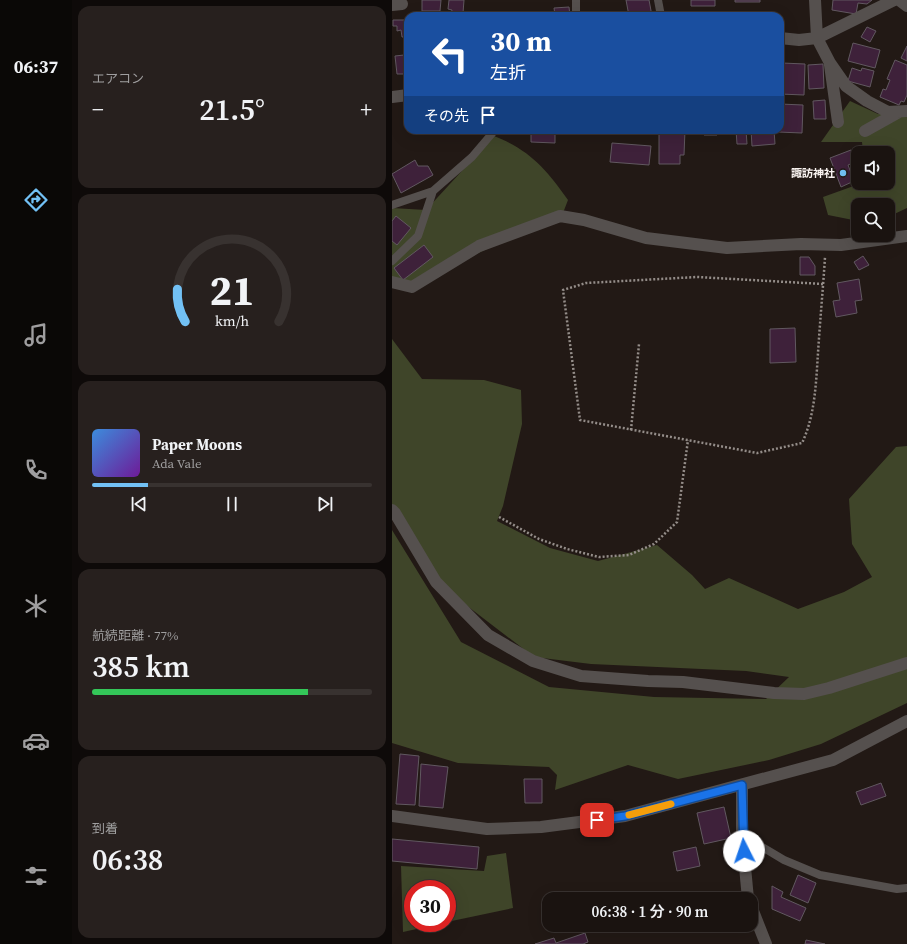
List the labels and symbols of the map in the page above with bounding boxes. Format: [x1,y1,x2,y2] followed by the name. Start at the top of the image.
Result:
[791,166,835,181] place label: 諏訪神社
[838,168,848,178] marker: 諏訪神社
[580,803,614,837] pin
[723,830,765,872] position arrow
[404,880,456,932] speed limit sign: 30

